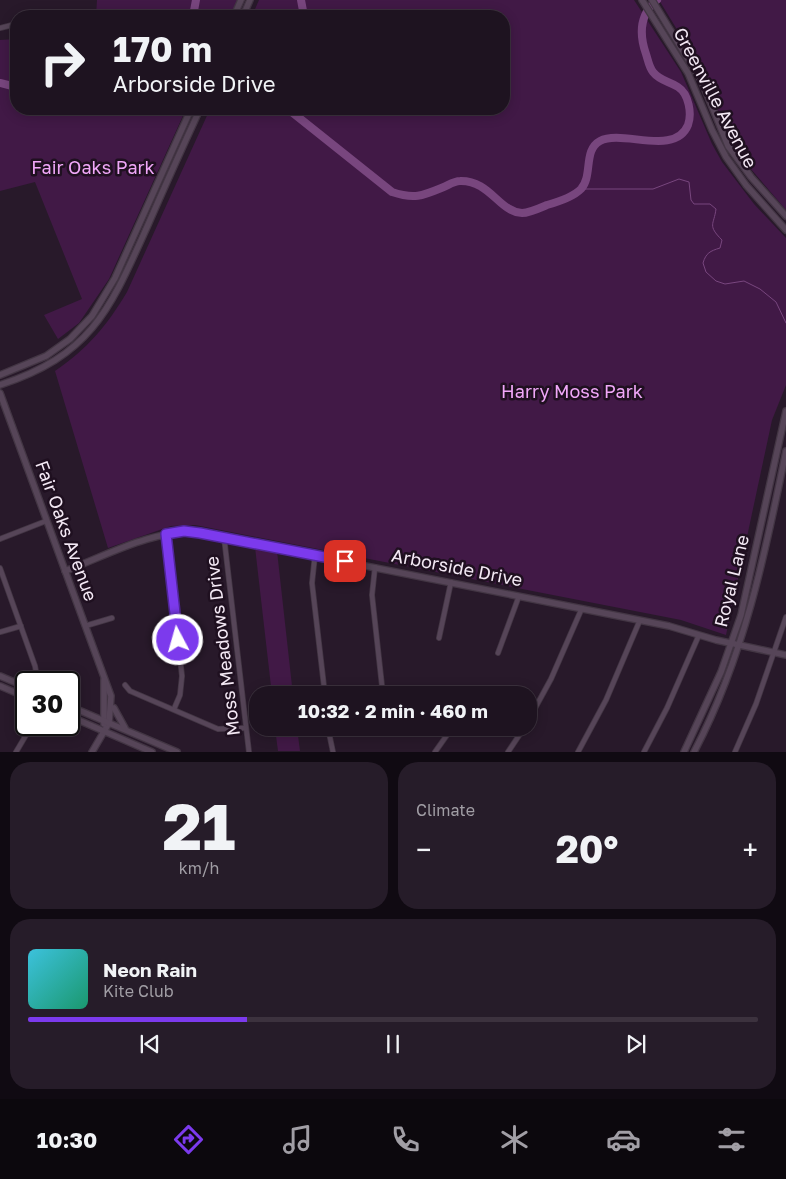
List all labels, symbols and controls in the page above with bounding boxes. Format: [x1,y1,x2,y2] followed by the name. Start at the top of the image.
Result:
[670,24,762,171] street label: Greenville Avenue
[113,28,212,70] text: 170 m
[30,30,95,95] icon: right
[113,70,276,97] text: Arborside Drive
[31,156,155,178] park label: Fair Oaks Park
[501,380,643,402] park label: Harry Moss Park
[31,457,103,604] street label: Fair Oaks Avenue
[709,532,753,629] street label: Royal Lane
[324,540,366,582] pin
[390,544,525,591] street label: Arborside Drive
[331,547,359,575] icon: arrive
[200,555,244,737] street label: Moss Meadows Drive
[151,613,203,665] position arrow
[15,671,80,736] speed limit sign: 30
[298,699,488,722] text: 10:32 · 2 min · 460 m
[162,786,236,864] text: 21
[416,800,475,820] text: Climate
[556,826,618,871] text: 20°
[416,833,431,866] text: −
[743,833,758,866] text: +
[179,858,219,878] text: km/h
[103,958,197,981] text: Neon Rain
[103,981,174,1001] text: Kite Club
[136,1030,164,1058] icon: previous
[379,1030,407,1058] icon: pause
[622,1030,650,1058] icon: next
[171,1122,206,1157] icon: directions
[280,1122,315,1157] icon: music
[388,1122,423,1157] icon: phone
[497,1122,532,1157] icon: climate
[606,1122,641,1157] icon: car
[714,1122,749,1157] icon: filters
[37,1126,97,1153] text: 10:30

